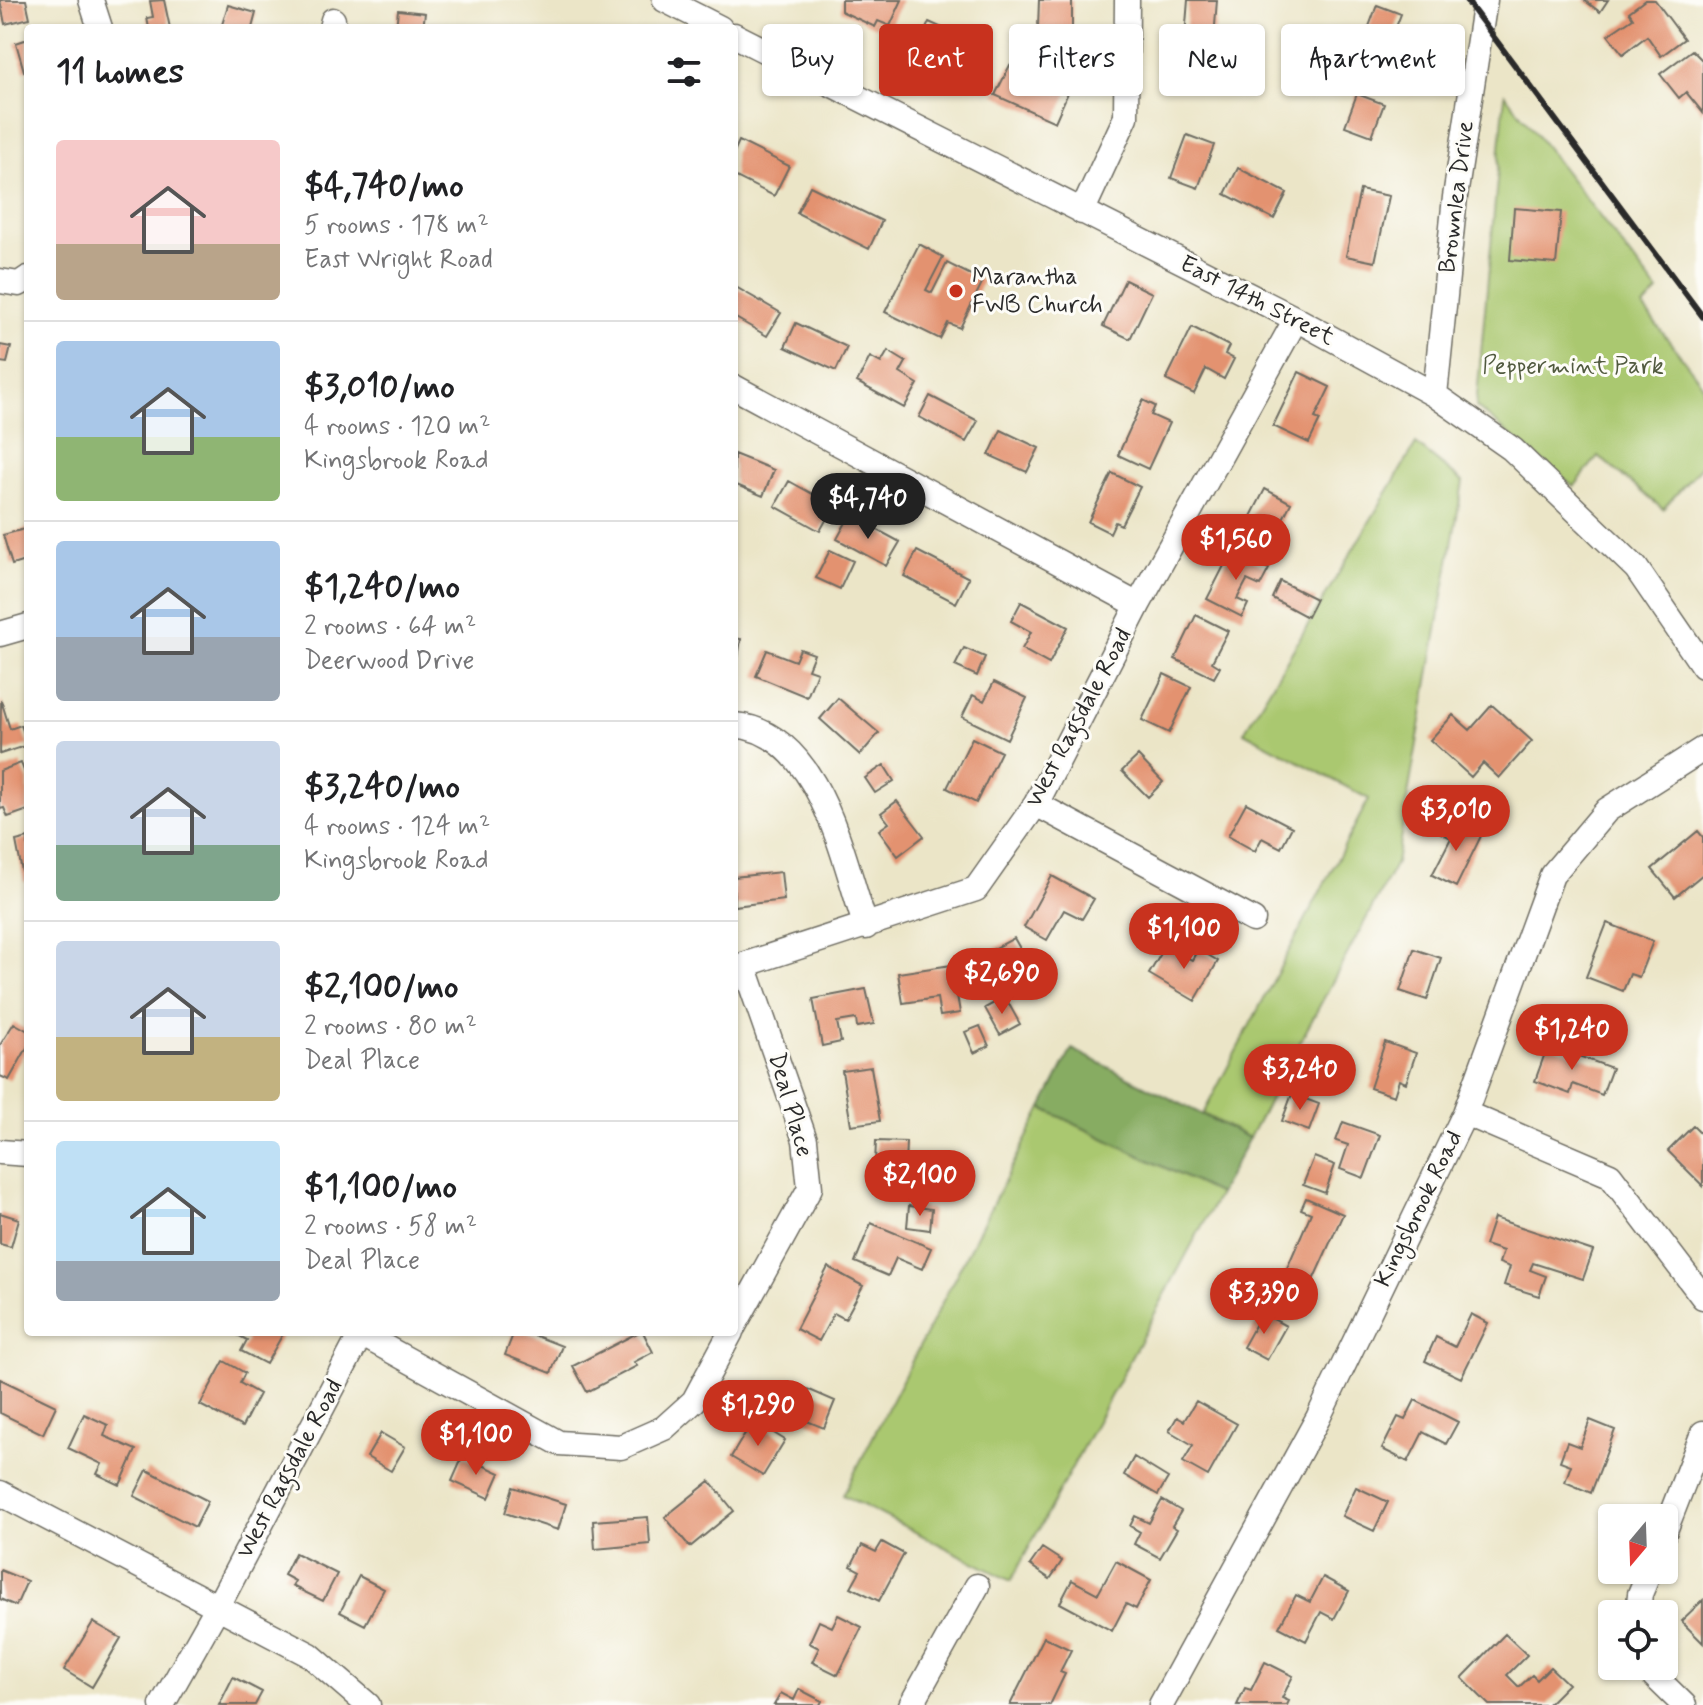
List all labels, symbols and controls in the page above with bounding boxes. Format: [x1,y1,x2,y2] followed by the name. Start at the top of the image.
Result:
[762,24,863,96] chip: Buy
[879,24,993,96] chip: Rent
[1009,24,1143,96] chip: Filters
[1159,24,1265,96] chip: New
[1281,24,1465,96] chip: Apartment
[56,50,184,95] text: 11 homes
[662,50,706,94] icon: filters
[1432,119,1482,275] street label: Brownlea Drive
[304,164,464,209] text: $4,740/mo
[120,172,216,268] icon: home
[304,209,489,243] text: 5 rooms · 178 m²
[304,243,493,277] text: East Wright Road
[1174,249,1340,353] street label: East 14th Street
[972,262,1103,321] place label: Marantha FWB Church
[947,282,965,300] marker: Marantha FWB Church
[1482,351,1664,382] park label: Peppermint Park
[304,365,455,410] text: $3,010/mo
[120,373,216,469] icon: home
[304,410,491,444] text: 4 rooms · 120 m²
[304,444,489,478] text: Kingsbrook Road
[803,473,933,541] pin: $4,740
[829,482,908,516] text: $4,740
[1171,514,1301,582] pin: $1,560
[1199,523,1273,557] text: $1,560
[304,565,460,610] text: $1,240/mo
[120,573,216,669] icon: home
[304,610,476,644] text: 2 rooms · 64 m²
[1019,623,1142,814] street label: West Ragsdale Road
[304,644,475,678] text: Deerwood Drive
[304,765,460,810] text: $3,240/mo
[120,773,216,869] icon: home
[1391,785,1521,853] pin: $3,010
[1420,794,1492,828] text: $3,010
[304,810,490,844] text: 4 rooms · 124 m²
[304,844,489,878] text: Kingsbrook Road
[1119,903,1249,971] pin: $1,100
[1147,912,1221,946] text: $1,100
[937,948,1067,1016] pin: $2,690
[964,957,1040,991] text: $2,690
[304,965,459,1010] text: $2,100/mo
[120,973,216,1069] icon: home
[1507,1004,1637,1072] pin: $1,240
[304,1010,477,1044] text: 2 rooms · 80 m²
[1534,1013,1610,1047] text: $1,240
[304,1044,420,1078] text: Deal Place
[1235,1044,1365,1112] pin: $3,240
[760,1049,820,1161] street label: Deal Place
[1262,1053,1338,1087] text: $3,240
[1368,1126,1472,1293] street label: Kingsbrook Road
[855,1150,985,1218] pin: $2,100
[882,1159,958,1193] text: $2,100
[304,1165,457,1210] text: $1,100/mo
[120,1173,216,1269] icon: home
[304,1210,477,1244] text: 2 rooms · 58 m²
[304,1244,420,1278] text: Deal Place
[1199,1268,1329,1336] pin: $3,390
[1228,1277,1300,1311] text: $3,390
[230,1374,353,1565] street label: West Ragsdale Road
[693,1380,823,1448] pin: $1,290
[721,1389,795,1423] text: $1,290
[411,1409,541,1477] pin: $1,100
[439,1418,513,1452] text: $1,100
[1598,1504,1678,1584] north arrow
[1598,1504,1678,1680] map controls
[1598,1600,1678,1680] button: locate

